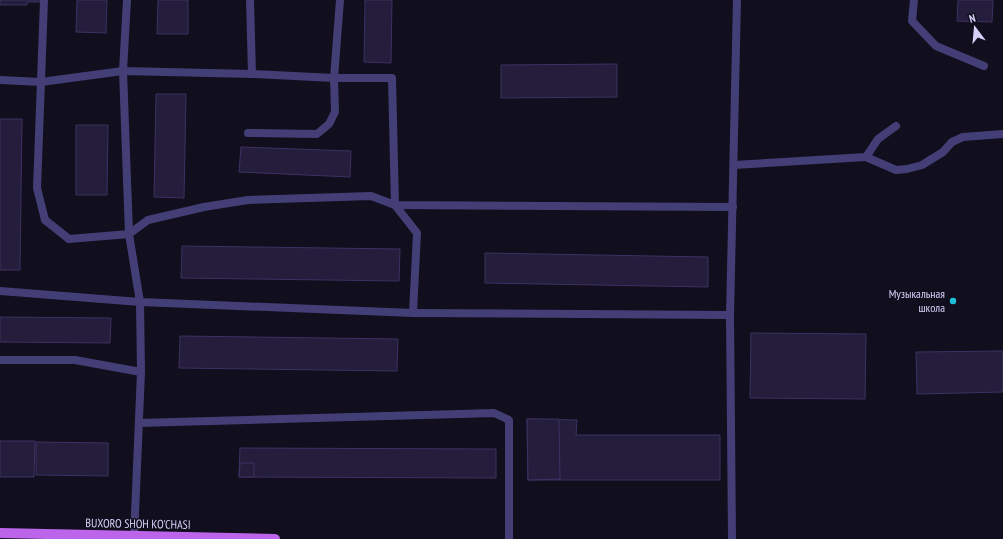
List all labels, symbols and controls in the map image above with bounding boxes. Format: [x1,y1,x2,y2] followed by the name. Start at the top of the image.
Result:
[955,8,995,48] north arrow
[967,11,977,26] text: N
[889,286,945,315] place label: Музыкальная школа
[948,296,958,306] marker: Музыкальная школа
[85,515,191,532] street label: BUXORO SHOH KO'CHASI

